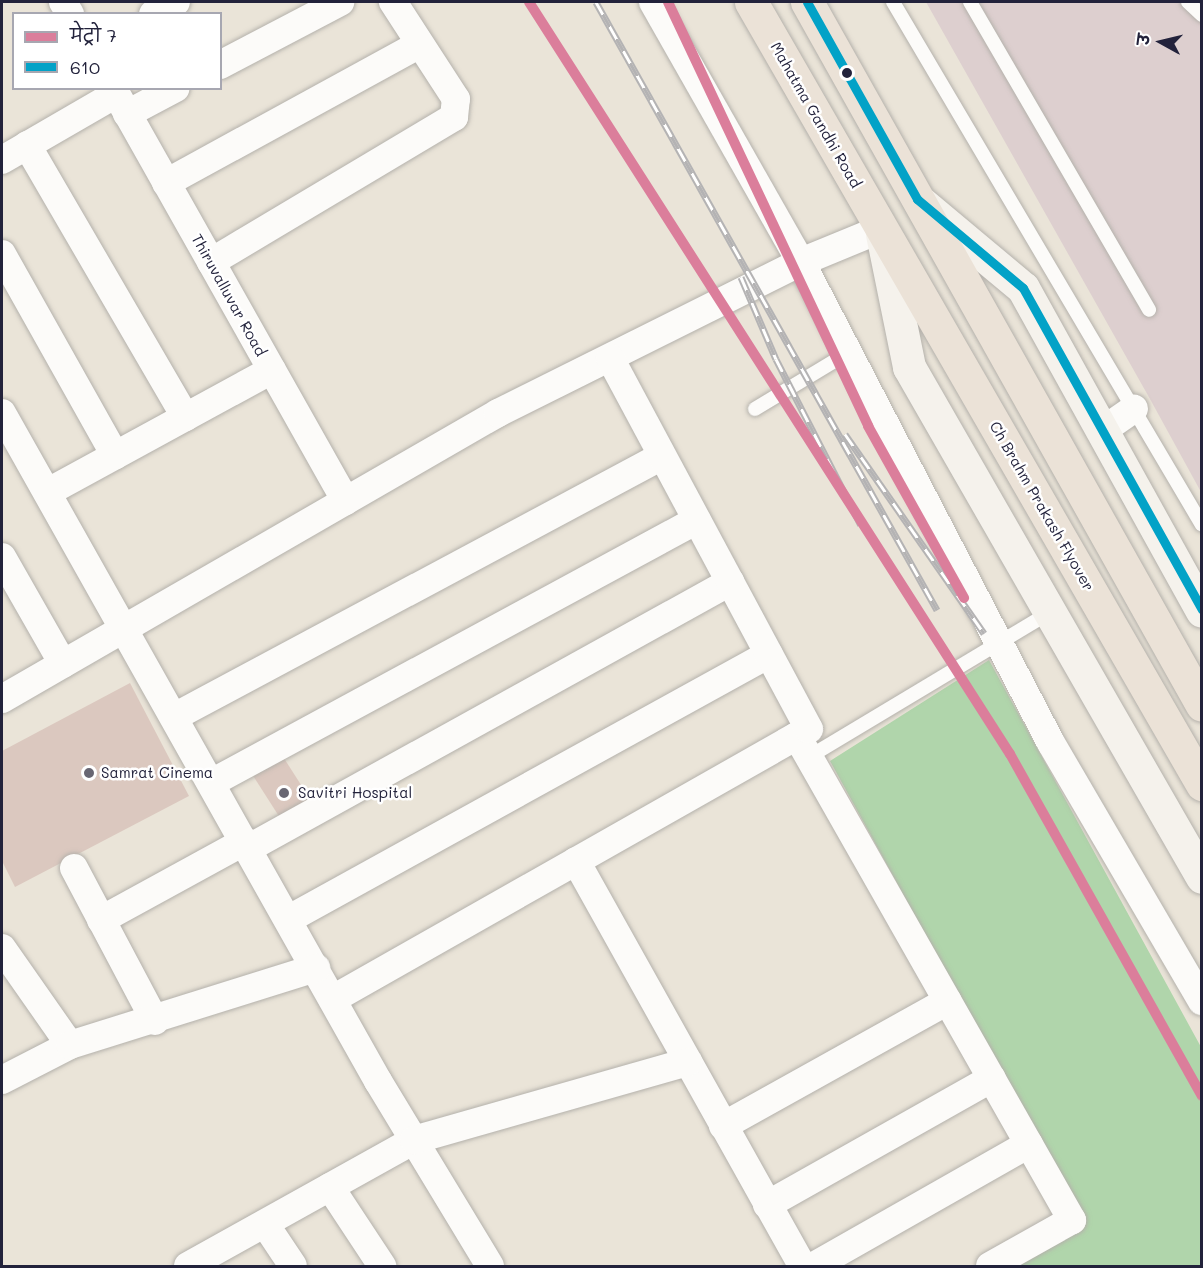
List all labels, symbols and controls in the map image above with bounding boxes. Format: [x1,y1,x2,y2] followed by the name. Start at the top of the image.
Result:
[12,12,222,90] legend
[1131,12,1191,72] north arrow
[70,23,117,47] text: मेट्रो 7
[1132,33,1154,46] text: उ
[767,39,865,191] street label: Mahatma Gandhi Road
[70,55,100,79] text: 610
[841,67,853,79] unlabelled marker
[188,231,270,359] street label: Thiruvalluvar Road
[986,418,1098,594] street label: Ch Brahm Prakash Flyover
[101,764,213,782] place label: Samrat Cinema
[82,766,96,780] marker: Samrat Cinema
[275,784,293,802] marker: Savitri Hospital
[298,784,412,802] place label: Savitri Hospital

